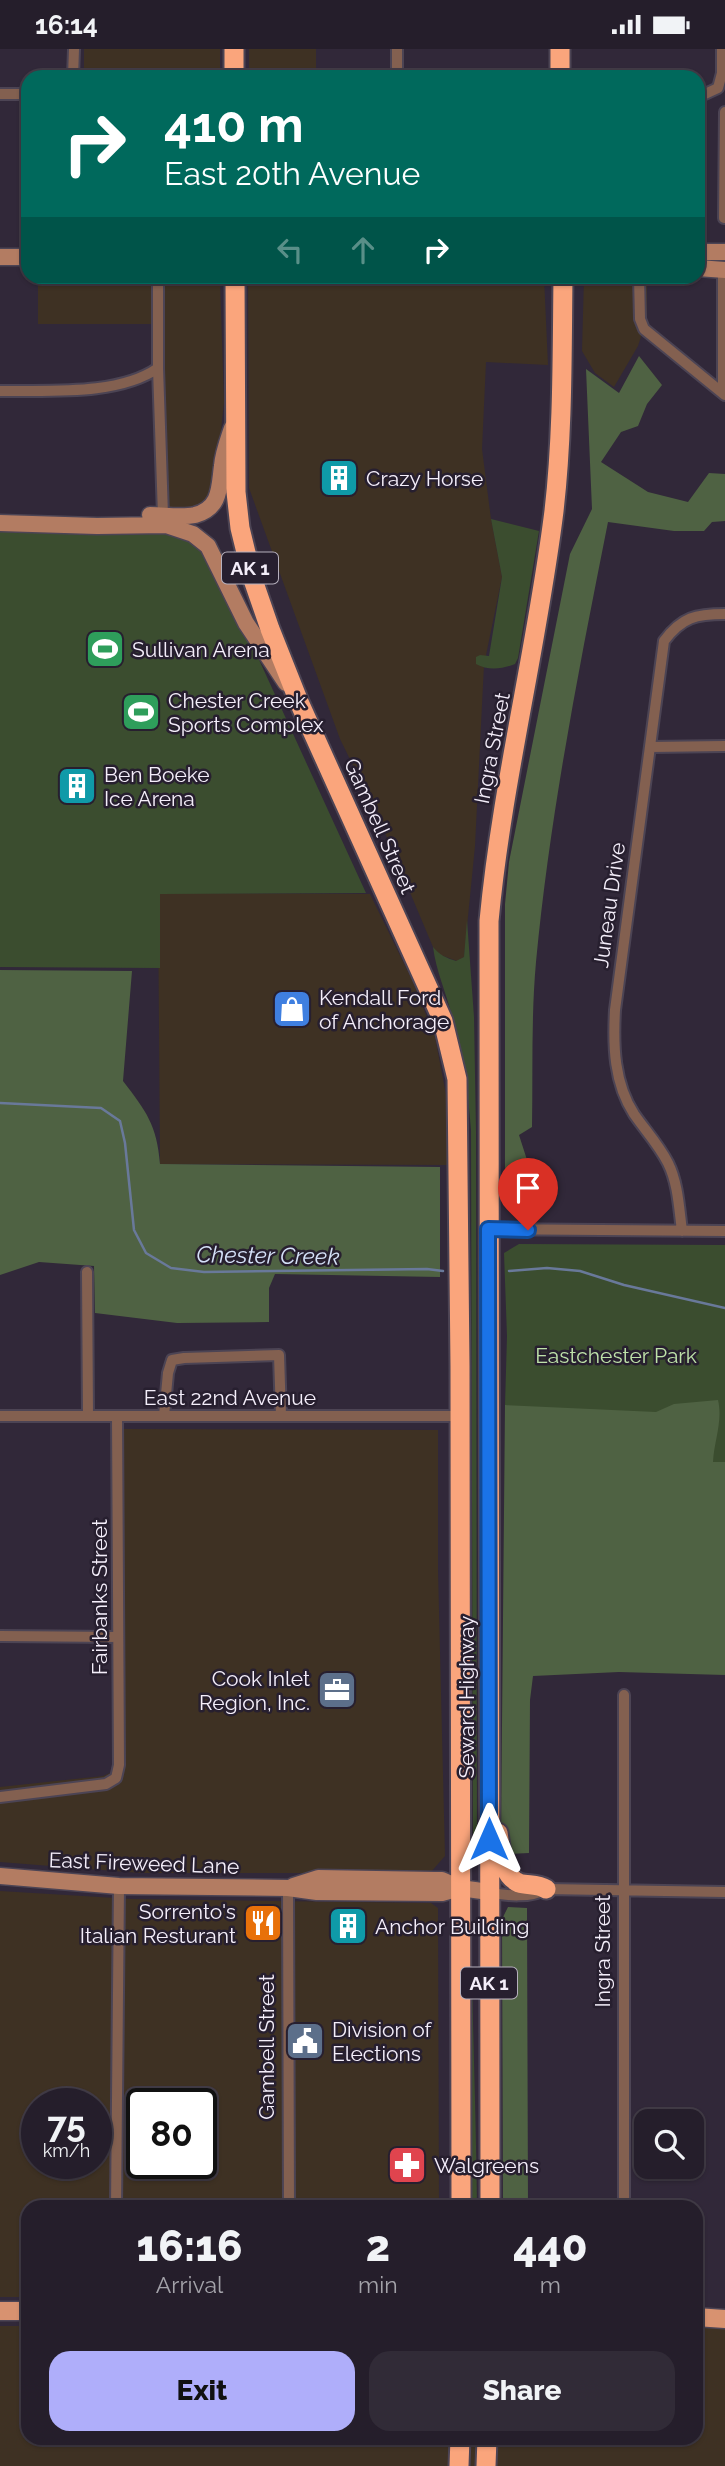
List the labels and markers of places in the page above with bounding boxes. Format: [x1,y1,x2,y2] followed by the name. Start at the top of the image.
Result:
[318,457,360,499] building icon: Crazy Horse
[366,466,483,491] place label: Crazy Horse
[84,628,126,670] sports icon: Sullivan Arena
[132,637,270,662] place label: Sullivan Arena
[168,688,324,737] place label: Chester Creek Sports Complex
[120,691,162,733] sports icon: Chester Creek Sports Complex
[104,762,210,811] place label: Ben Boeke Ice Arena
[56,765,98,807] building icon: Ben Boeke Ice Arena
[319,985,449,1034] place label: Kendall Ford of Anchorage
[271,988,313,1030] shop icon: Kendall Ford of Anchorage
[498,1158,558,1230] pin
[199,1666,310,1715] place label: Cook Inlet Region, Inc.
[316,1669,358,1711] office icon: Cook Inlet Region, Inc.
[80,1899,236,1948] place label: Sorrento's Italian Resturant
[242,1902,284,1944] restaurant icon: Sorrento's Italian Resturant
[327,1905,369,1947] building icon: Anchor Building
[375,1914,530,1939] place label: Anchor Building
[332,2017,432,2066] place label: Division of Elections
[284,2020,326,2062] public building icon: Division of Elections
[386,2144,428,2186] pharmacy icon: Walgreens
[434,2153,539,2178] place label: Walgreens

